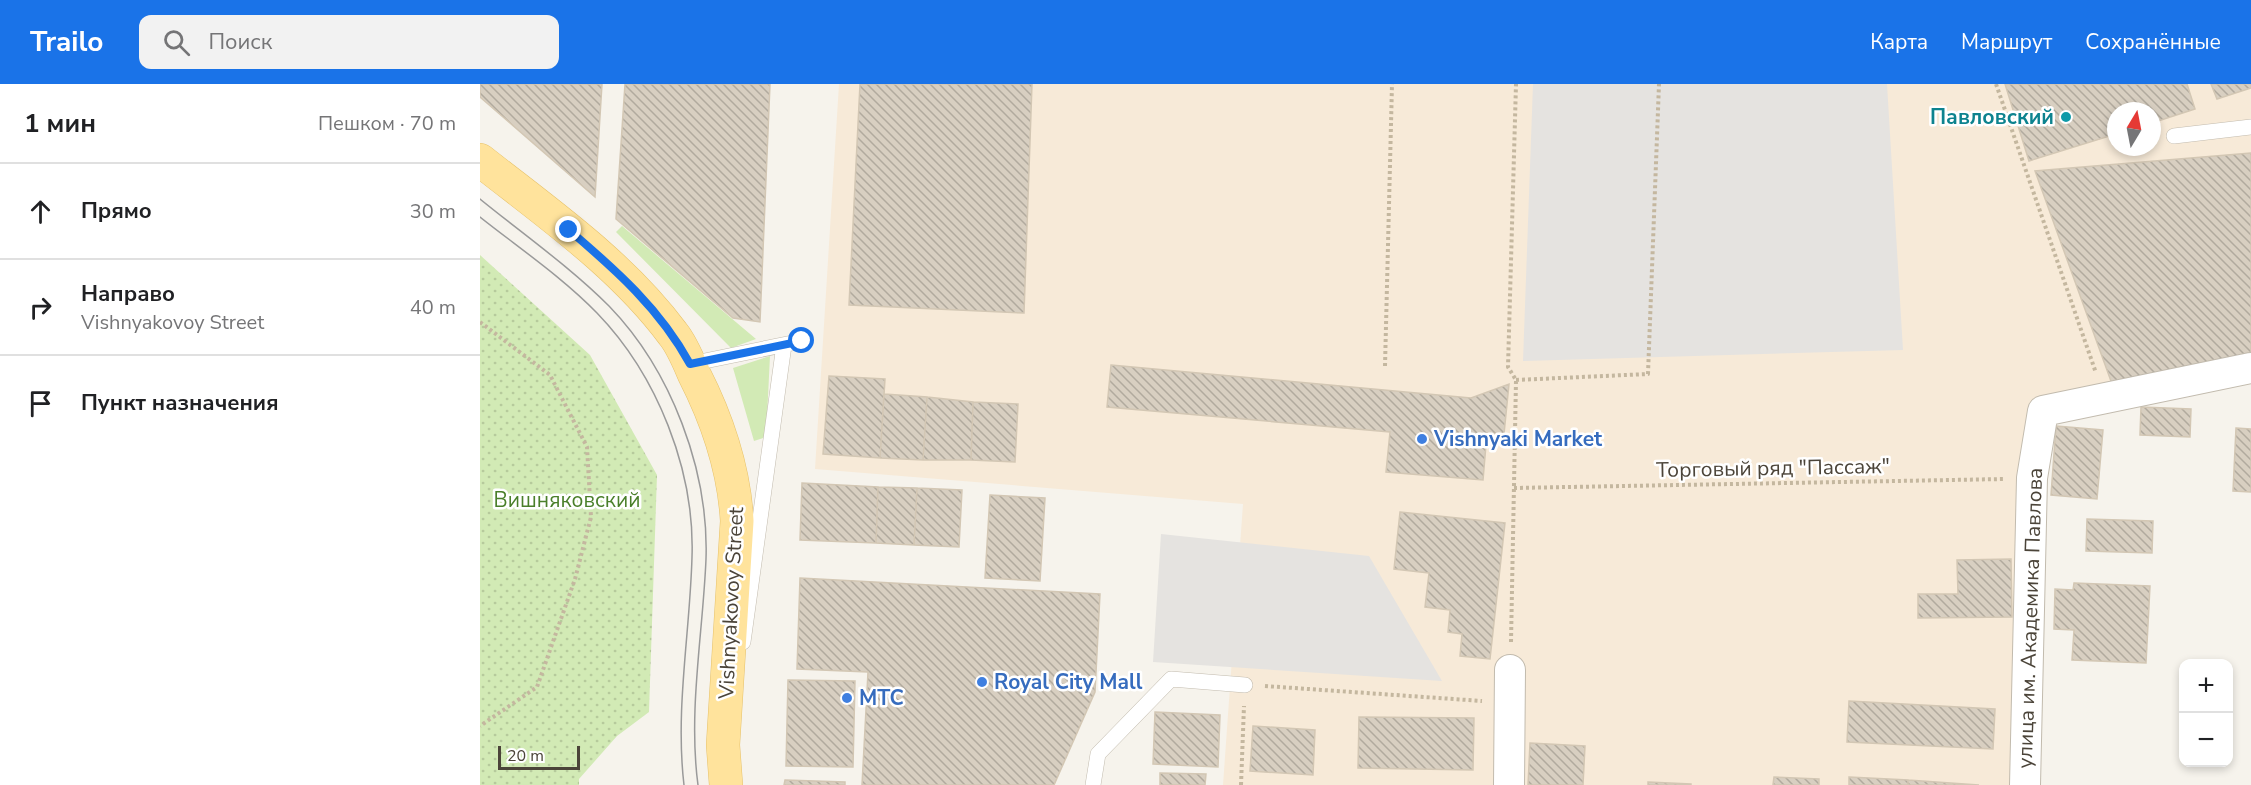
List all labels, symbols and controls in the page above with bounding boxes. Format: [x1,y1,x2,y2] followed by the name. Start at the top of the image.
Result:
[139,15,559,69] search box
[30,23,103,61] text: Trailo
[160,26,193,59] icon: search
[208,27,272,57] text: Поиск
[1870,28,1928,56] text: Карта
[1961,28,2052,56] text: Маршрут
[2085,28,2221,56] text: Сохранённые
[2107,102,2161,156] north arrow
[1930,103,2054,131] place label: Павловский
[24,106,96,141] text: 1 мин
[318,110,456,137] text: Пешком · 70 m
[2059,110,2073,124] marker: Павловский
[24,195,57,228] icon: ahead
[81,196,152,226] text: Прямо
[410,198,456,225] text: 30 m
[555,216,581,242] route end
[81,279,175,309] text: Направо
[24,291,57,324] icon: right
[410,294,456,321] text: 40 m
[81,309,264,336] text: Vishnyakovoy Street
[788,327,814,353] route start
[24,387,57,420] icon: arrive
[81,388,279,418] text: Пункт назначения
[1433,425,1603,453] place label: Vishnyaki Market
[1415,432,1429,446] marker: Vishnyaki Market
[1656,452,1890,484] street label: Торговый ряд "Пассаж"
[2011,467,2049,769] street label: улица им. Академика Павлова
[494,486,640,514] park label: Вишняковский
[712,506,750,701] street label: Vishnyakovoy Street
[2179,659,2233,767] map controls
[2179,659,2233,713] button: +
[994,668,1143,696] place label: Royal City Mall
[975,675,989,689] marker: Royal City Mall
[859,684,904,712] place label: МТС
[840,691,854,705] marker: МТС
[2179,713,2233,767] button: −
[498,743,580,770] scale bar
[507,745,544,767] text: 20 m

